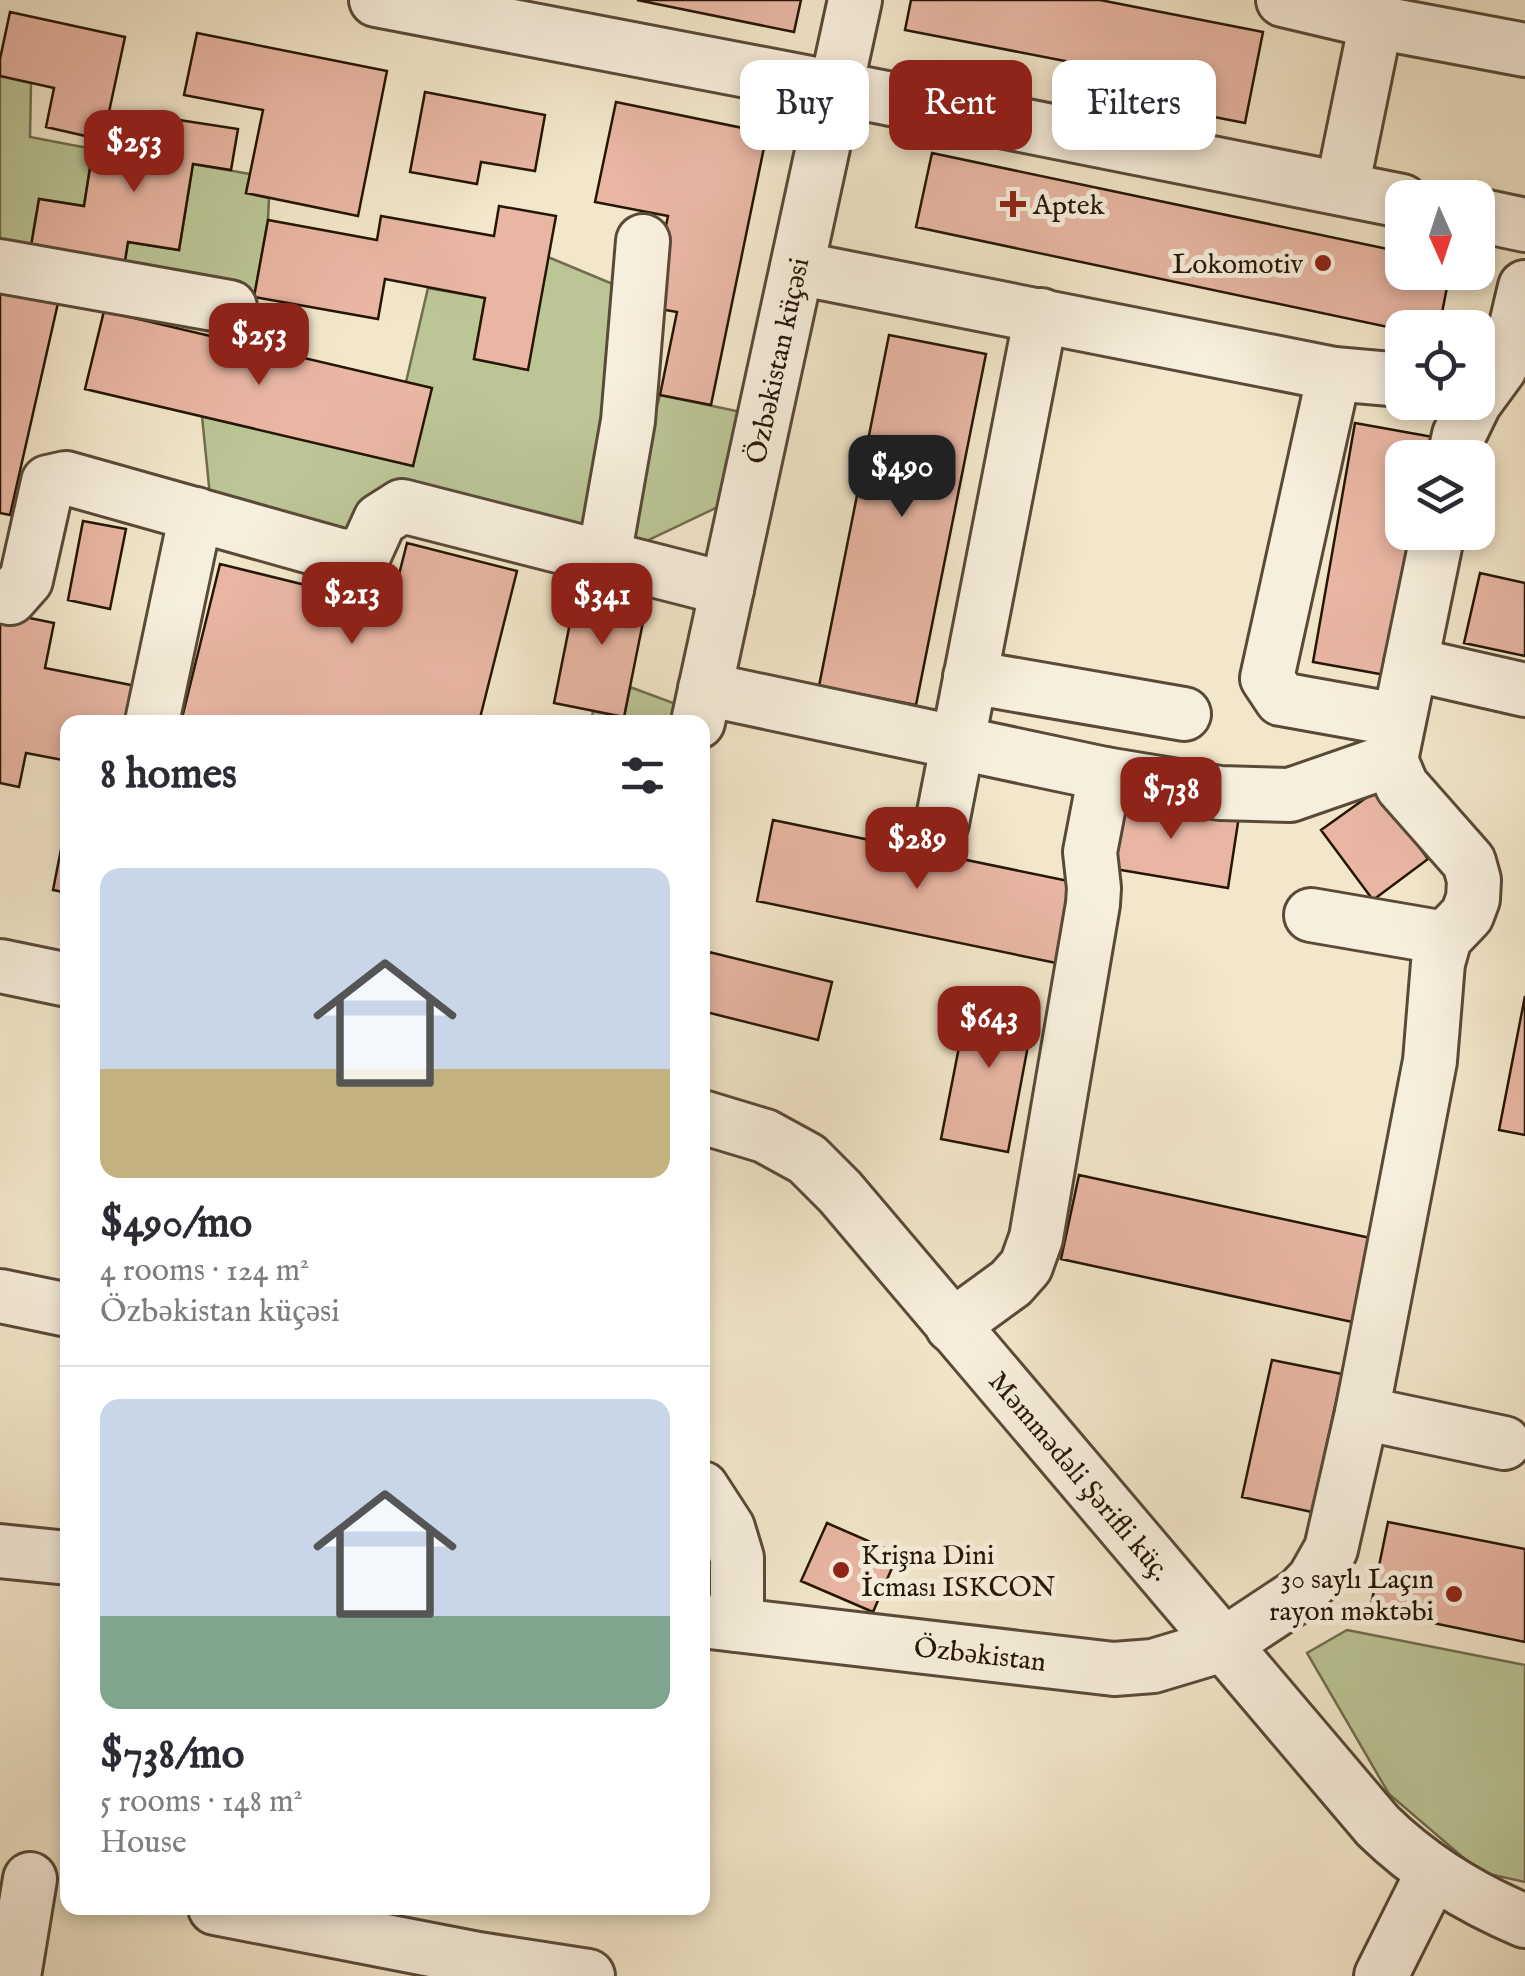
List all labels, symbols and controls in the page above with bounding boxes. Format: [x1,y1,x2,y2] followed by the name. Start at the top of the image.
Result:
[740,60,869,150] chip: Buy
[889,60,1032,150] chip: Rent
[1052,60,1216,150] chip: Filters
[75,110,193,195] pin: $253
[106,122,162,163] text: $253
[1385,180,1495,290] north arrow
[1385,180,1495,550] map controls
[1032,189,1106,224] place label: Aptek
[1002,193,1024,215] marker: Aptek
[1172,248,1304,283] place label: Lokomotiv
[1312,252,1334,274] marker: Lokomotiv
[740,255,818,467] street label: Özbəkistan küçəsi
[200,303,318,388] pin: $253
[1385,310,1495,420] button: locate
[231,315,287,356] text: $253
[843,435,961,520] pin: $490
[1385,440,1495,550] button: layers
[870,447,934,488] text: $490
[293,562,411,647] pin: $213
[543,563,661,648] pin: $341
[324,574,380,615] text: $213
[573,575,631,616] text: $341
[615,748,670,803] icon: filters
[100,749,237,802] text: 8 homes
[1112,757,1230,842] pin: $738
[1142,769,1200,810] text: $738
[858,807,976,892] pin: $289
[887,819,947,860] text: $289
[295,933,475,1113] icon: home
[930,986,1048,1071] pin: $643
[960,998,1018,1039] text: $643
[100,1198,252,1251] text: $490/mo
[100,1251,309,1292] text: 4 rooms · 124 m²
[100,1292,340,1333] text: Özbəkistan küçəsi
[980,1365,1177,1589] street label: Məmmədəli Şərifli küç.
[295,1464,475,1644] icon: home
[861,1539,1055,1606] place label: Krişna Dini İcması ISKCON
[830,1559,852,1581] marker: Krişna Dini İcması ISKCON
[1269,1563,1434,1630] place label: 30 saylı Laçın rayon məktəbi
[1443,1583,1465,1605] marker: 30 saylı Laçın rayon məktəbi
[912,1631,1048,1681] street label: Özbəkistan
[100,1729,244,1782] text: $738/mo
[100,1782,303,1823] text: 5 rooms · 148 m²
[100,1823,187,1864] text: House

